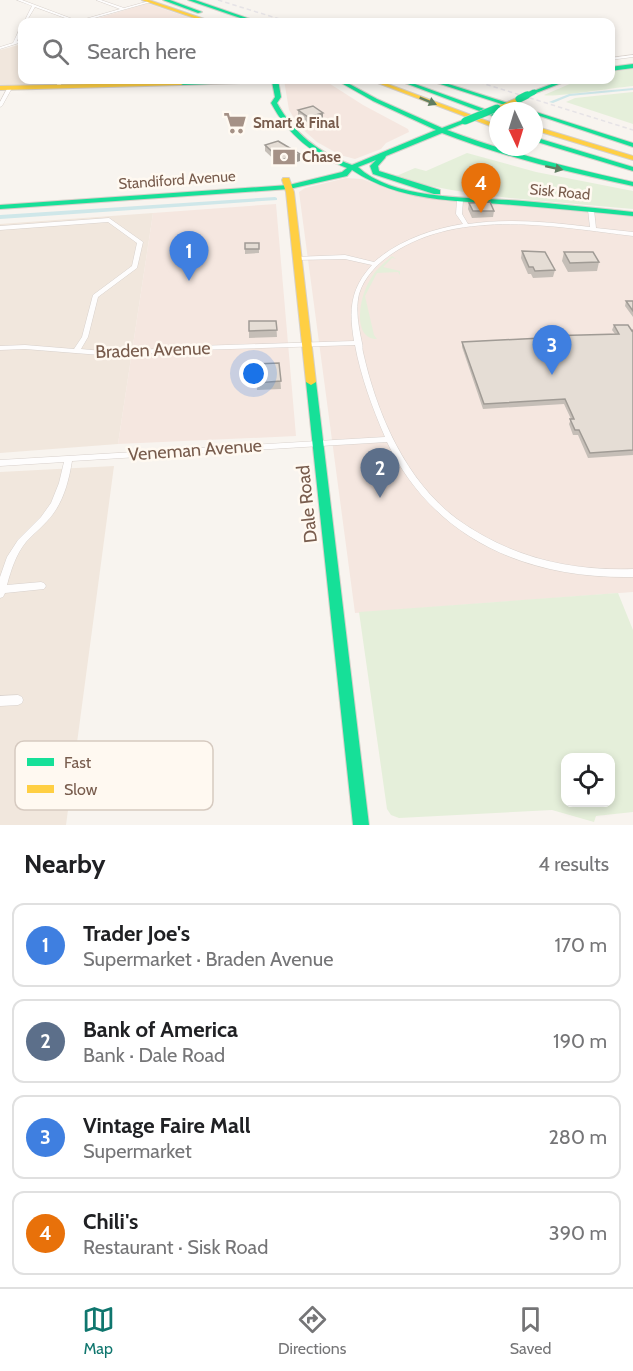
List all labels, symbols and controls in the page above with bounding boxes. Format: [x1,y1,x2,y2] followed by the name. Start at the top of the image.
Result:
[18,18,615,84] search box
[39,35,72,68] icon: search
[87,38,196,65] text: Search here
[419,97,437,107] one-way arrow
[489,102,543,156] north arrow
[222,110,248,136] supermarket icon: Smart & Final
[253,114,339,132] place label: Smart & Final
[271,144,297,170] bank icon: Chase
[302,148,341,166] place label: Chase
[462,164,500,213] pin: 4
[545,164,564,174] one-way arrow
[118,167,237,193] street label: Standiford Avenue
[529,180,591,204] street label: Sisk Road
[170,232,208,281] pin: 1
[532,326,572,375] pin: 3
[95,337,211,363] street label: Braden Avenue
[239,359,268,388] your location
[127,434,263,466] street label: Veneman Avenue
[360,448,400,498] pin: 2
[292,464,322,544] street label: Dale Road
[15,741,213,810] legend
[64,753,92,772] text: Fast
[561,753,615,807] map controls
[561,753,615,807] button: locate
[64,780,98,799] text: Slow
[24,848,105,880] text: Nearby
[538,852,609,876] text: 4 results
[83,920,190,947] text: Trader Joe's
[42,933,49,957] text: 1
[555,933,607,957] text: 170 m
[83,947,334,971] text: Supermarket · Braden Avenue
[83,1016,238,1043] text: Bank of America
[40,1029,51,1053] text: 2
[553,1029,607,1053] text: 190 m
[83,1043,225,1067] text: Bank · Dale Road
[83,1112,251,1139] text: Vintage Faire Mall
[40,1125,51,1149] text: 3
[548,1125,607,1149] text: 280 m
[83,1139,192,1163] text: Supermarket
[83,1208,138,1235] text: Chili's
[39,1221,52,1245] text: 4
[549,1221,607,1245] text: 390 m
[83,1235,268,1259] text: Restaurant · Sisk Road
[82,1303,115,1358] tab: Map
[278,1303,346,1358] tab: Directions
[510,1303,551,1358] tab: Saved

